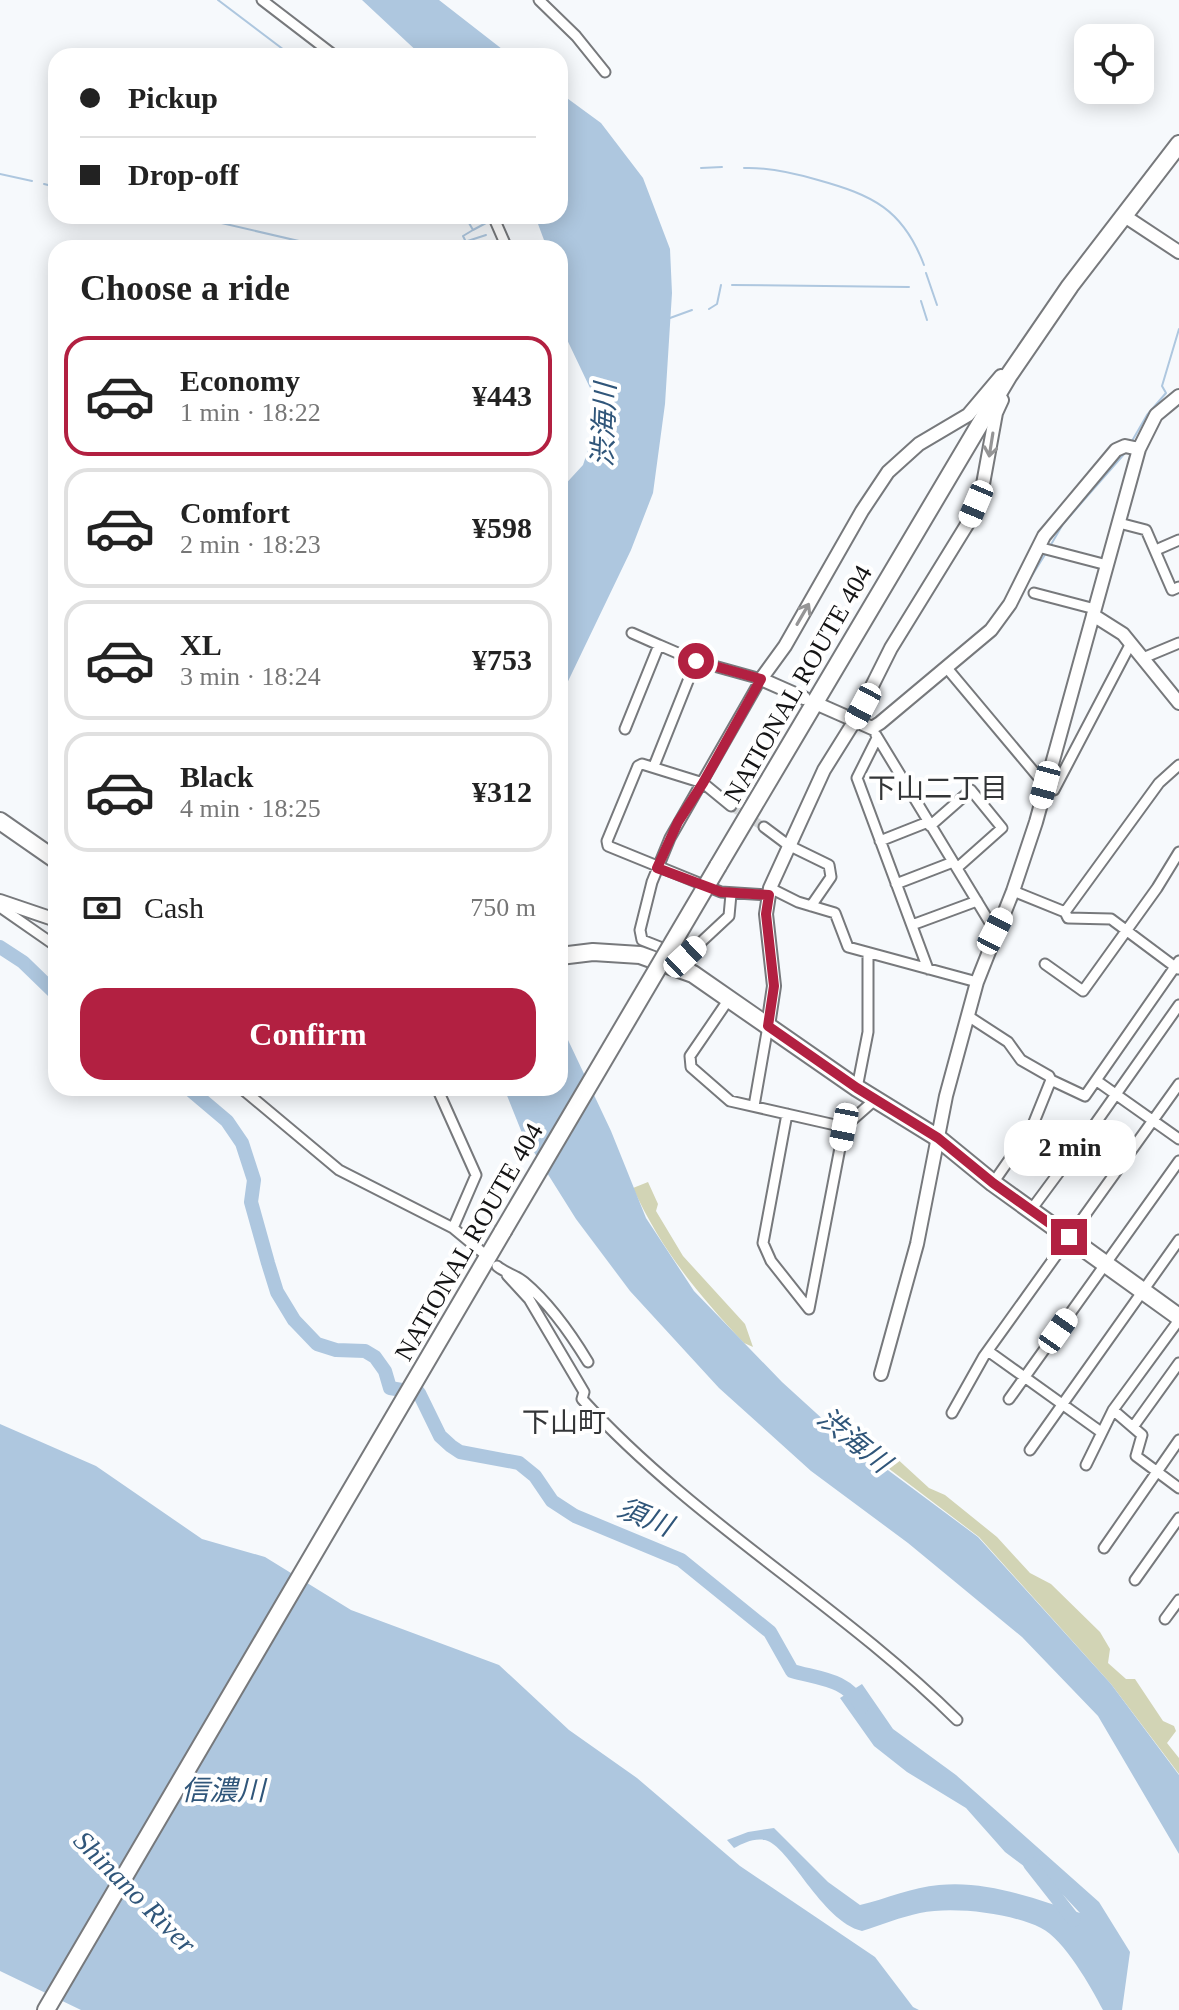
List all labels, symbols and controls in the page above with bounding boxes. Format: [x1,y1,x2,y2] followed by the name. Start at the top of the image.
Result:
[1074,24,1154,104] map controls
[1074,24,1154,104] button: locate
[128,81,218,114] text: Pickup
[128,158,239,191] text: Drop-off
[80,268,290,308] text: Choose a ride
[84,360,156,432] icon: car
[180,364,300,397] text: Economy
[472,379,532,412] text: ¥443
[587,379,621,468] water label: 渋海川
[180,398,321,427] text: 1 min · 18:22
[982,432,997,458] one-way arrow
[956,477,996,531] car
[84,492,156,564] icon: car
[180,496,290,529] text: Comfort
[472,511,532,544] text: ¥598
[180,530,321,559] text: 2 min · 18:23
[718,560,878,808] street label: NATIONAL ROUTE 404
[795,603,811,626] one-way arrow
[84,624,156,696] icon: car
[180,628,222,661] text: XL
[472,643,532,676] text: ¥753
[678,643,714,679] route start
[180,662,321,691] text: 3 min · 18:24
[841,679,885,733] car
[84,756,156,828] icon: car
[1027,759,1063,811] car
[180,760,253,793] text: Black
[868,773,1008,804] district label: 下山二丁目
[472,775,532,808] text: ¥312
[180,794,321,823] text: 4 min · 18:25
[80,886,124,930] icon: cash
[144,891,204,924] text: Cash
[470,893,536,922] text: 750 m
[973,904,1017,958] car
[659,932,711,982] car
[80,988,536,1080] button: Confirm
[828,1101,860,1153] car
[389,1118,549,1366] street label: NATIONAL ROUTE 404
[1003,1121,1135,1177] callout: 2 min
[1039,1133,1101,1162] text: 2 min
[1051,1219,1087,1255] route end
[1034,1304,1082,1358] car
[812,1402,899,1480] water label: 渋海川
[522,1407,606,1438] district label: 下山町
[613,1492,680,1543] water label: 須川
[181,1775,268,1806] water label: 信濃川
[68,1825,202,1959] water label: Shinano River

